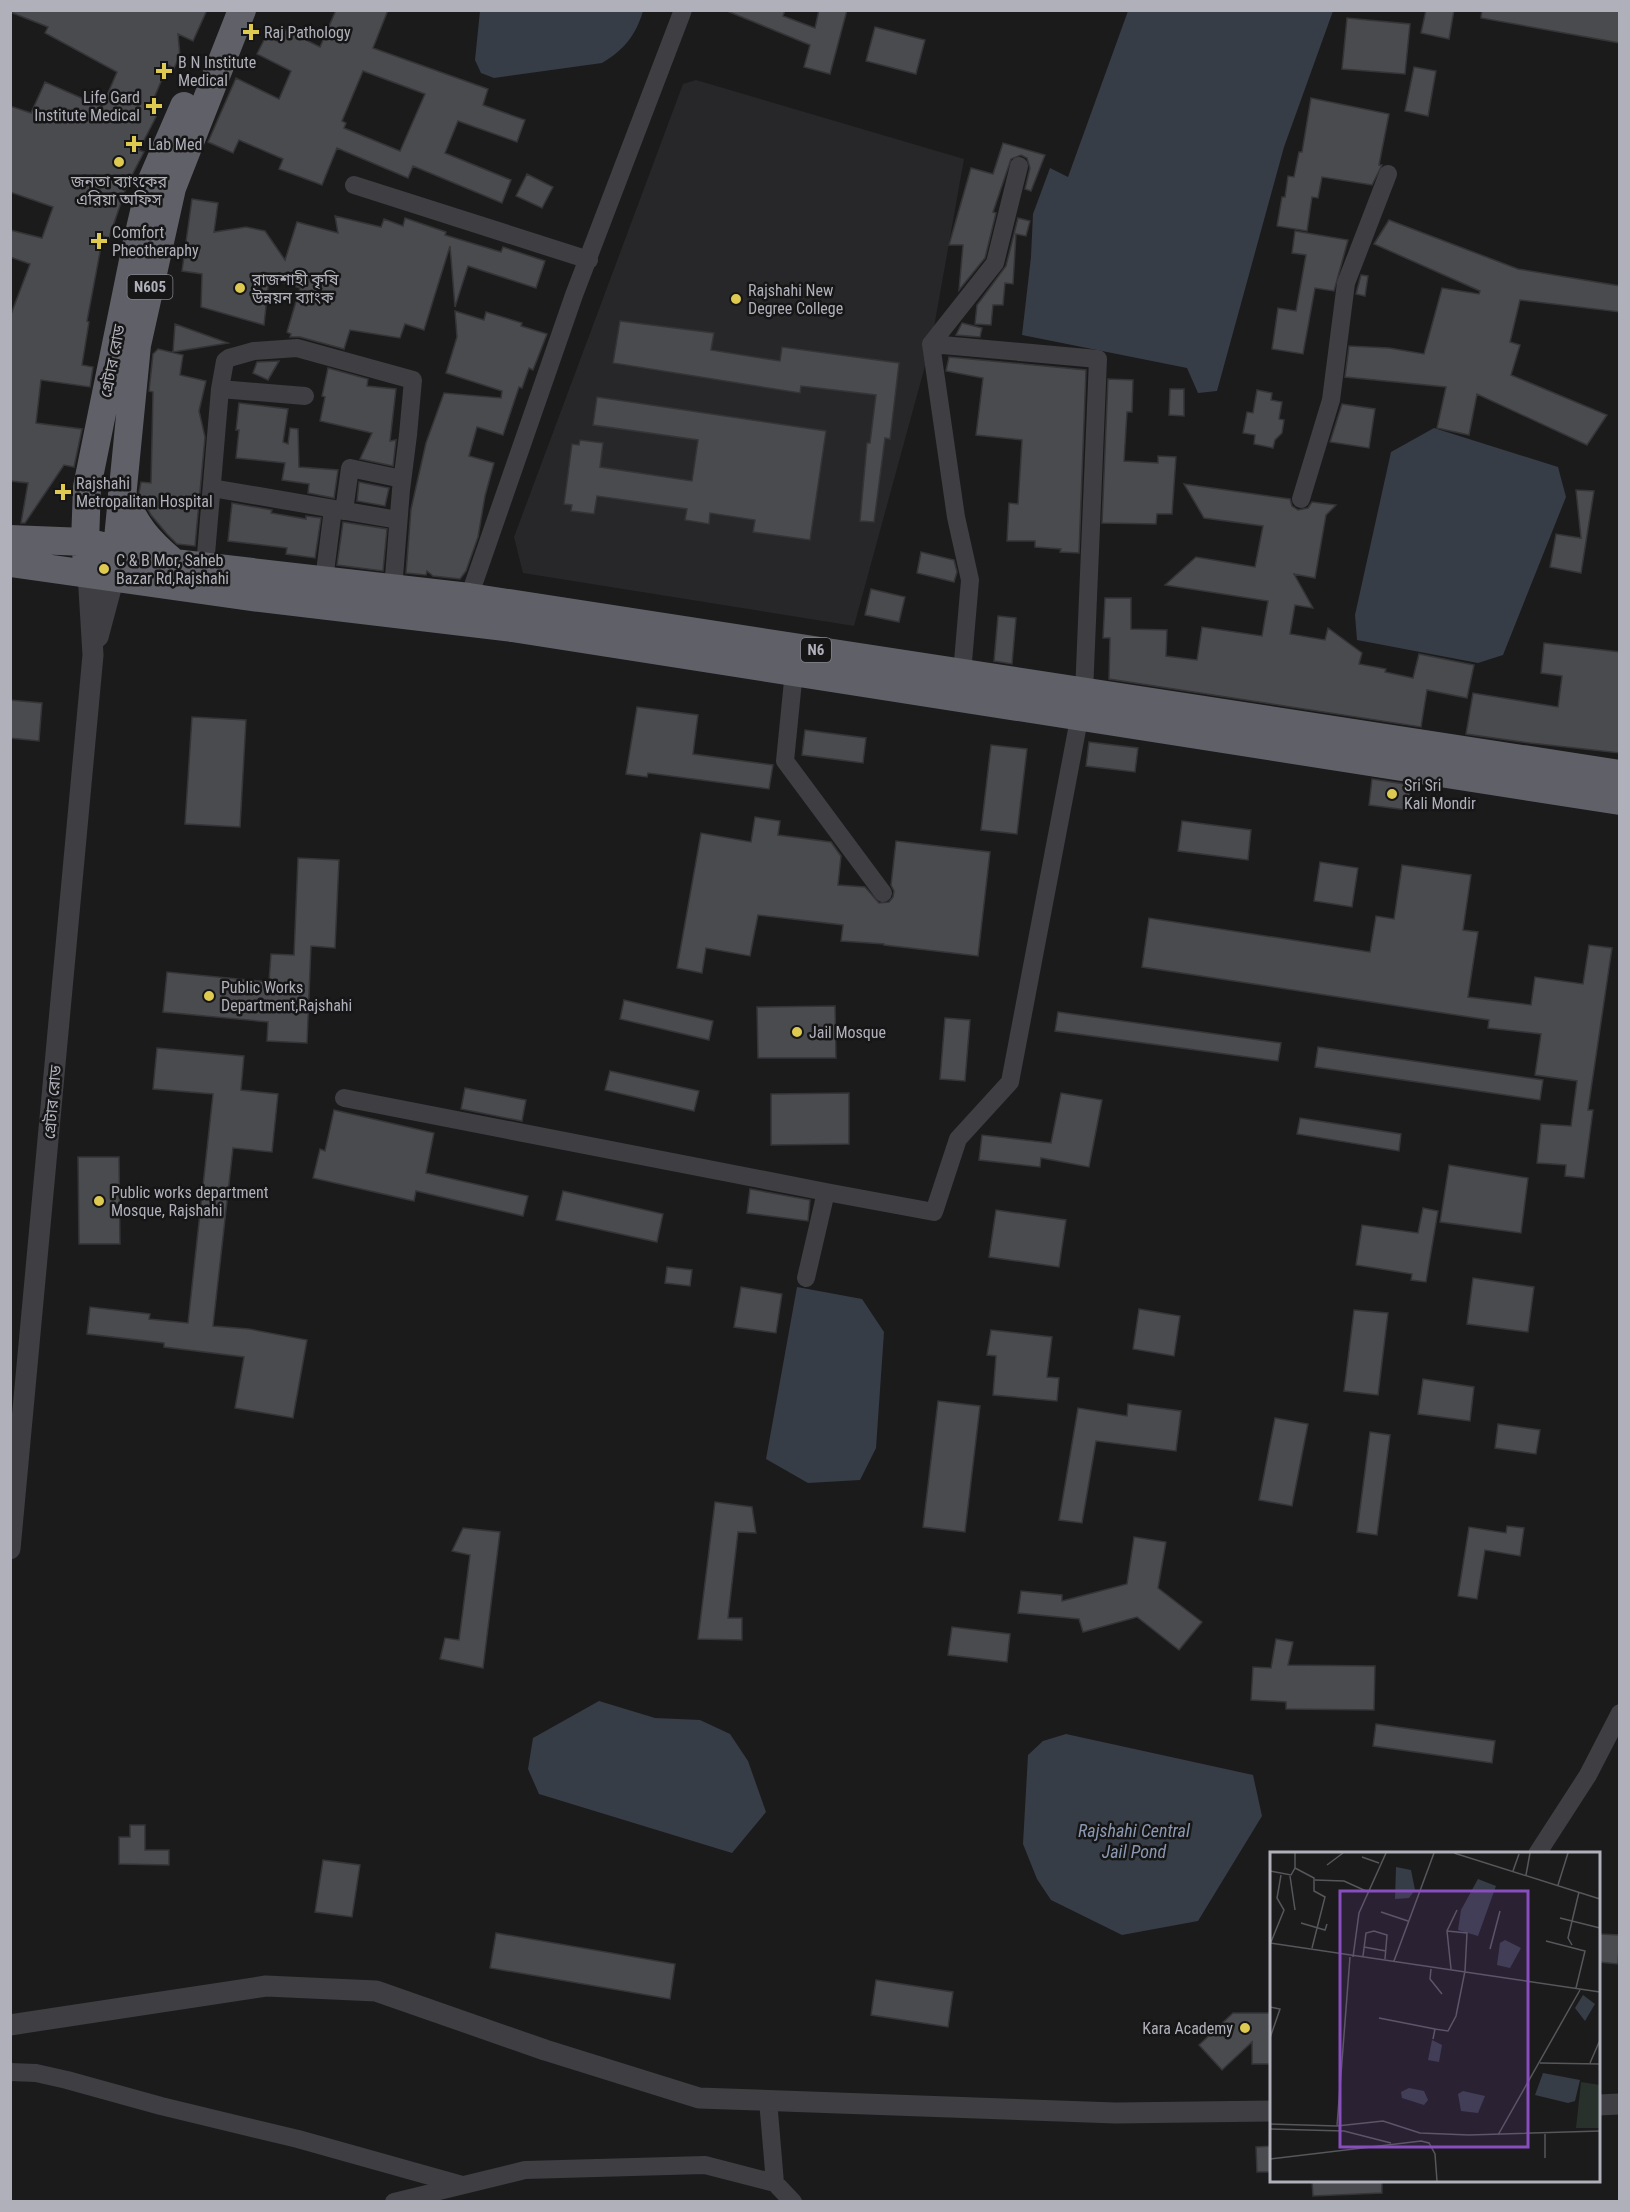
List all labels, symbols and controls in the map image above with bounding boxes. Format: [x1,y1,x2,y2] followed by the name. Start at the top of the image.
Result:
[242,23,260,41] marker: Raj Pathology
[264,23,351,42] place label: Raj Pathology
[178,53,256,90] place label: B N Institute Medical
[155,62,173,80] marker: B N Institute Medical
[34,88,140,125] place label: Life Gard Institute Medical
[145,97,163,115] marker: Life Gard Institute Medical
[125,135,143,153] marker: Lab Med
[148,135,202,154] place label: Lab Med
[112,155,126,169] marker: জনতা ব্যাংকের এরিয়া অফিস
[70,172,167,209] place label: জনতা ব্যাংকের এরিয়া অফিস
[112,223,199,260] place label: Comfort Pheotheraphy
[90,232,108,250] marker: Comfort Pheotheraphy
[251,270,339,307] place label: রাজশাহী কৃষি উন্নয়ন ব্যাংক
[128,275,172,299] road number: N605
[233,281,247,295] marker: রাজশাহী কৃষি উন্নয়ন ব্যাংক
[748,281,843,318] place label: Rajshahi New Degree College
[729,292,743,306] marker: Rajshahi New Degree College
[96,322,129,399] street label: গ্রেটার রোড
[76,474,213,511] place label: Rajshahi Metropalitan Hospital
[54,483,72,501] marker: Rajshahi Metropalitan Hospital
[116,551,229,588] place label: C & B Mor, Saheb Bazar Rd,Rajshahi
[97,562,111,576] marker: C & B Mor, Saheb Bazar Rd,Rajshahi
[801,638,831,662] road number: N6
[1404,776,1476,813] place label: Sri Sri Kali Mondir
[1385,787,1399,801] marker: Sri Sri Kali Mondir
[221,978,352,1015] place label: Public Works Department,Rajshahi
[202,989,216,1003] marker: Public Works Department,Rajshahi
[809,1023,886,1042] place label: Jail Mosque
[790,1025,804,1039] marker: Jail Mosque
[40,1064,65,1140] street label: গ্রেটার রোড
[111,1183,269,1220] place label: Public works department Mosque, Rajshahi
[92,1194,106,1208] marker: Public works department Mosque, Rajshahi
[1078,1820,1191,1862] water label: Rajshahi Central Jail Pond
[1270,1852,1600,2182] inset map
[1142,2019,1233,2038] place label: Kara Academy
[1238,2021,1252,2035] marker: Kara Academy

